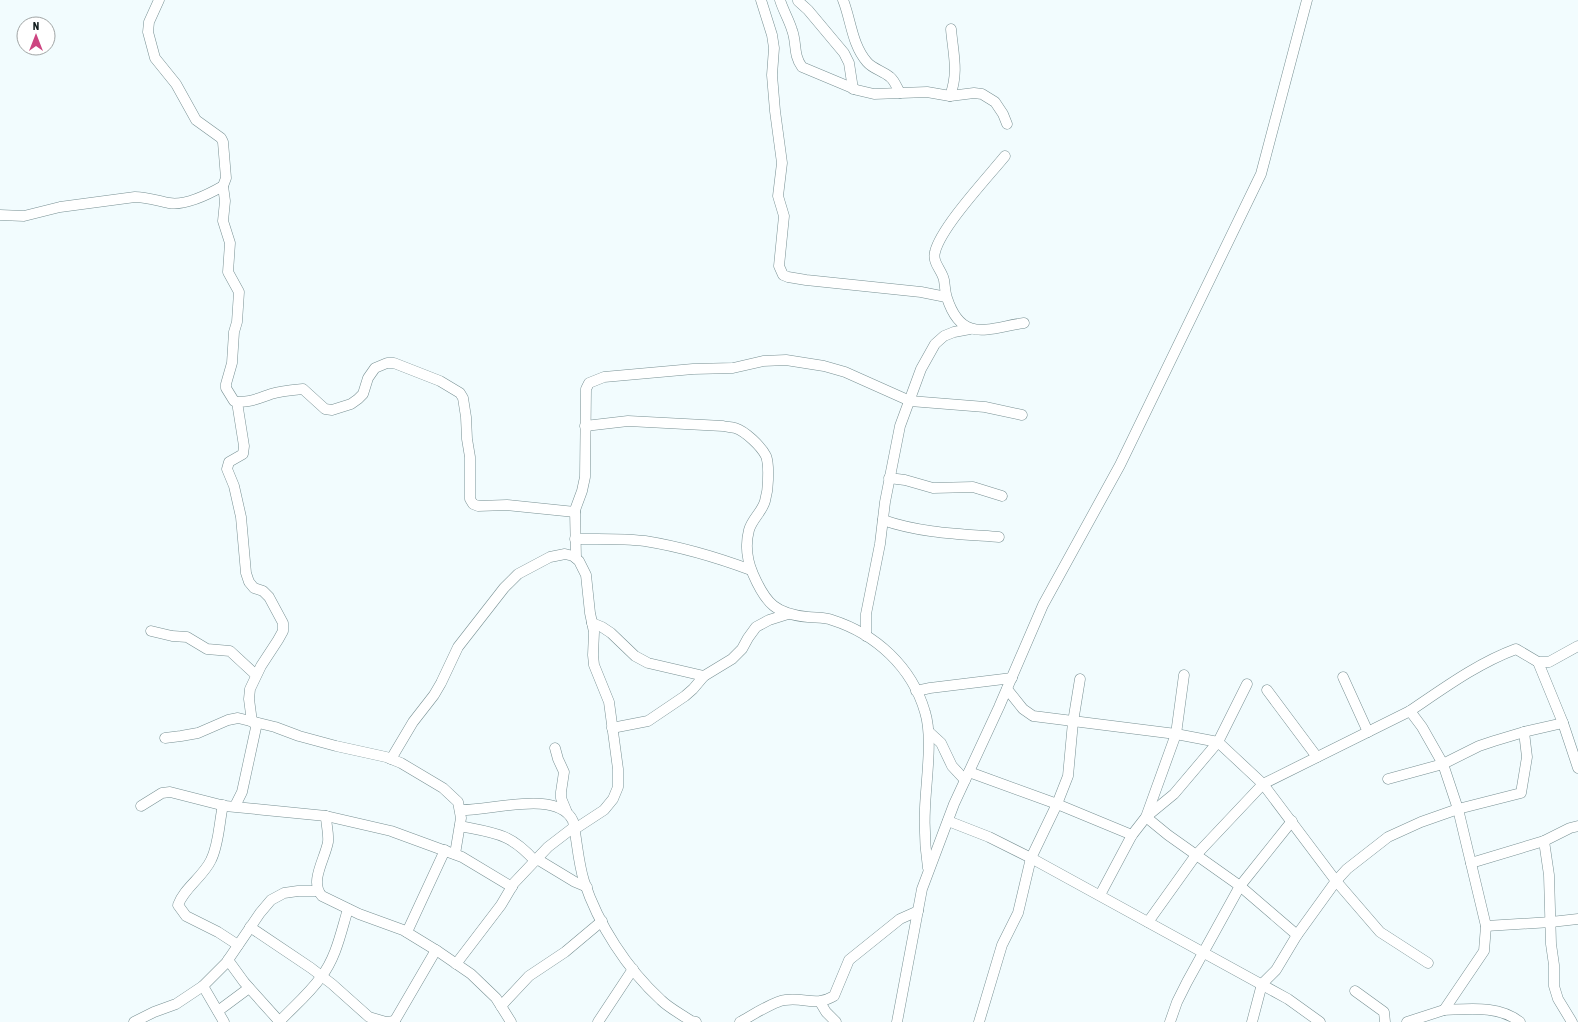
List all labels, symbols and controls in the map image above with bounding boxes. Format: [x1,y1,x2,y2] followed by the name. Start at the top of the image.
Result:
[16,16,56,56] north arrow
[33,20,39,32] text: N

